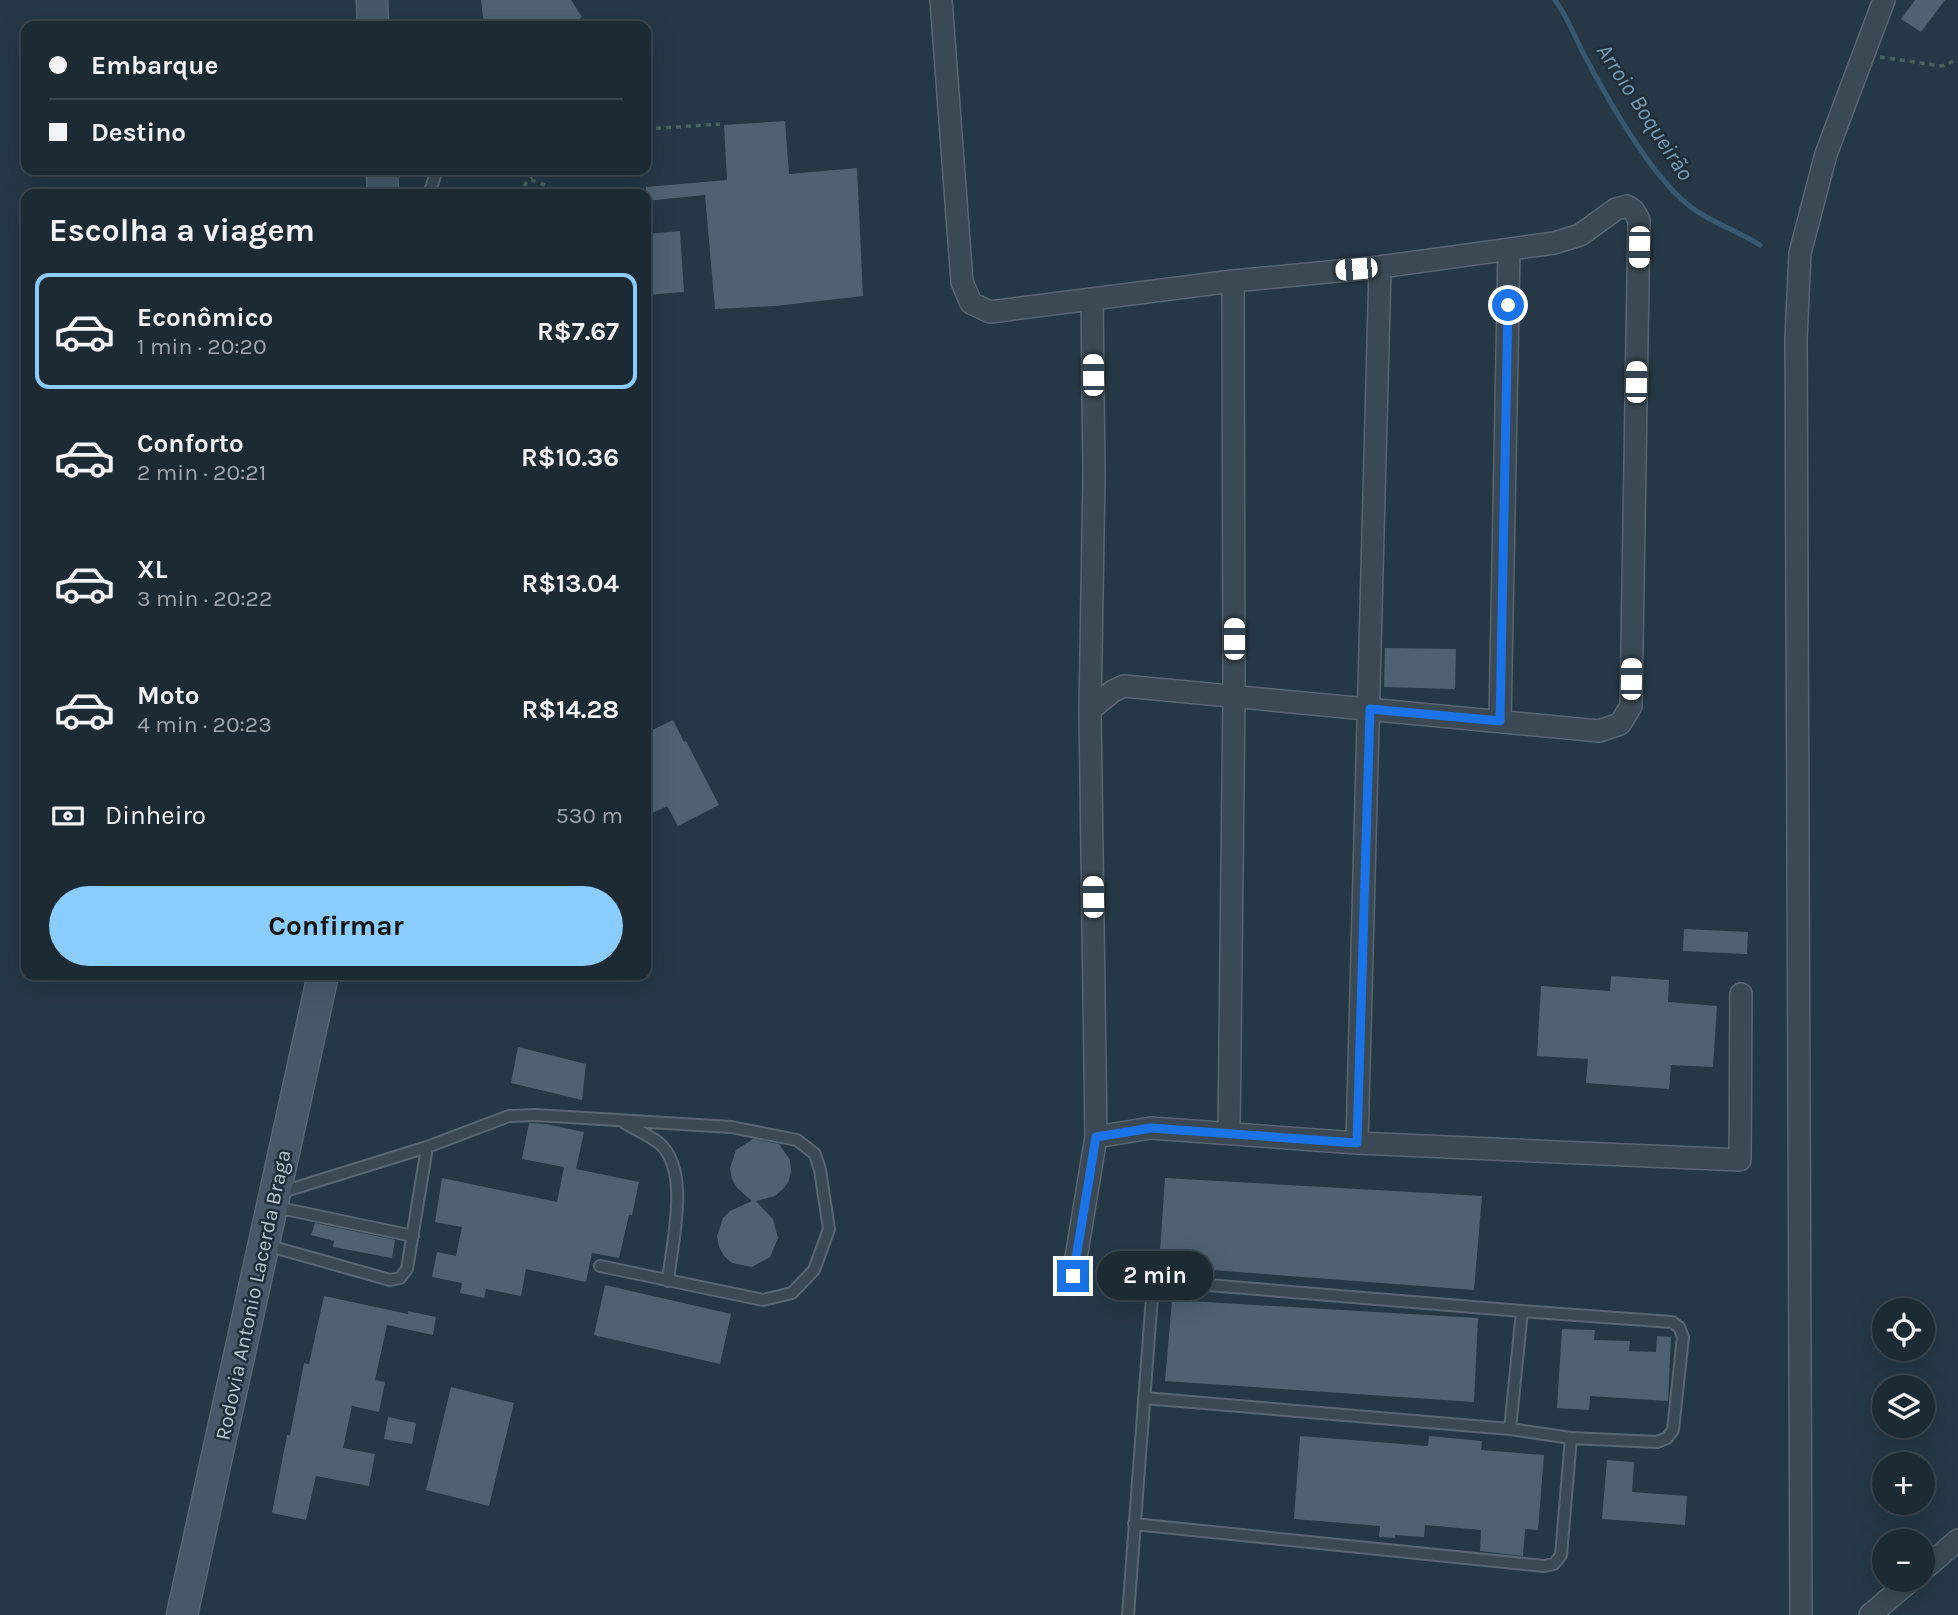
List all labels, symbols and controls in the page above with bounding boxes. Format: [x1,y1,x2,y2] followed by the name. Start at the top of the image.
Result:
[1591,38,1699,186] water label: Arroio Boqueirão
[91,50,218,81] text: Embarque
[91,117,186,148] text: Destino
[49,212,315,249] text: Escolha a viagem
[1629,226,1650,268] car
[1335,257,1378,281] car
[1492,289,1524,321] route start
[53,300,116,363] icon: car
[137,302,273,333] text: Econômico
[537,316,619,347] text: R$7.67
[137,333,267,360] text: 1 min · 20:20
[1083,354,1104,396] car
[1626,361,1647,403] car
[53,426,116,489] icon: car
[137,428,244,459] text: Conforto
[521,442,619,473] text: R$10.36
[137,459,266,486] text: 2 min · 20:21
[53,552,116,615] icon: car
[137,554,168,585] text: XL
[521,568,619,599] text: R$13.04
[137,585,272,612] text: 3 min · 20:22
[1224,618,1245,660] car
[1621,658,1642,700] car
[53,678,116,741] icon: car
[137,680,199,711] text: Moto
[521,694,619,725] text: R$14.28
[137,711,272,738] text: 4 min · 20:23
[49,797,87,835] icon: cash
[105,800,206,831] text: Dinheiro
[556,802,623,829] text: 530 m
[1083,876,1104,918] car
[49,886,623,966] button: Confirmar
[210,1148,296,1442] street label: Rodovia Antonio Lacerda Braga
[1098,1252,1213,1300] callout: 2 min
[1057,1260,1089,1292] route end
[1123,1262,1187,1289] text: 2 min
[1872,1298,1935,1592] map controls
[1872,1298,1935,1361] button: locate
[1872,1375,1935,1438] button: layers
[1872,1452,1935,1515] button: +
[1872,1529,1935,1592] button: −

